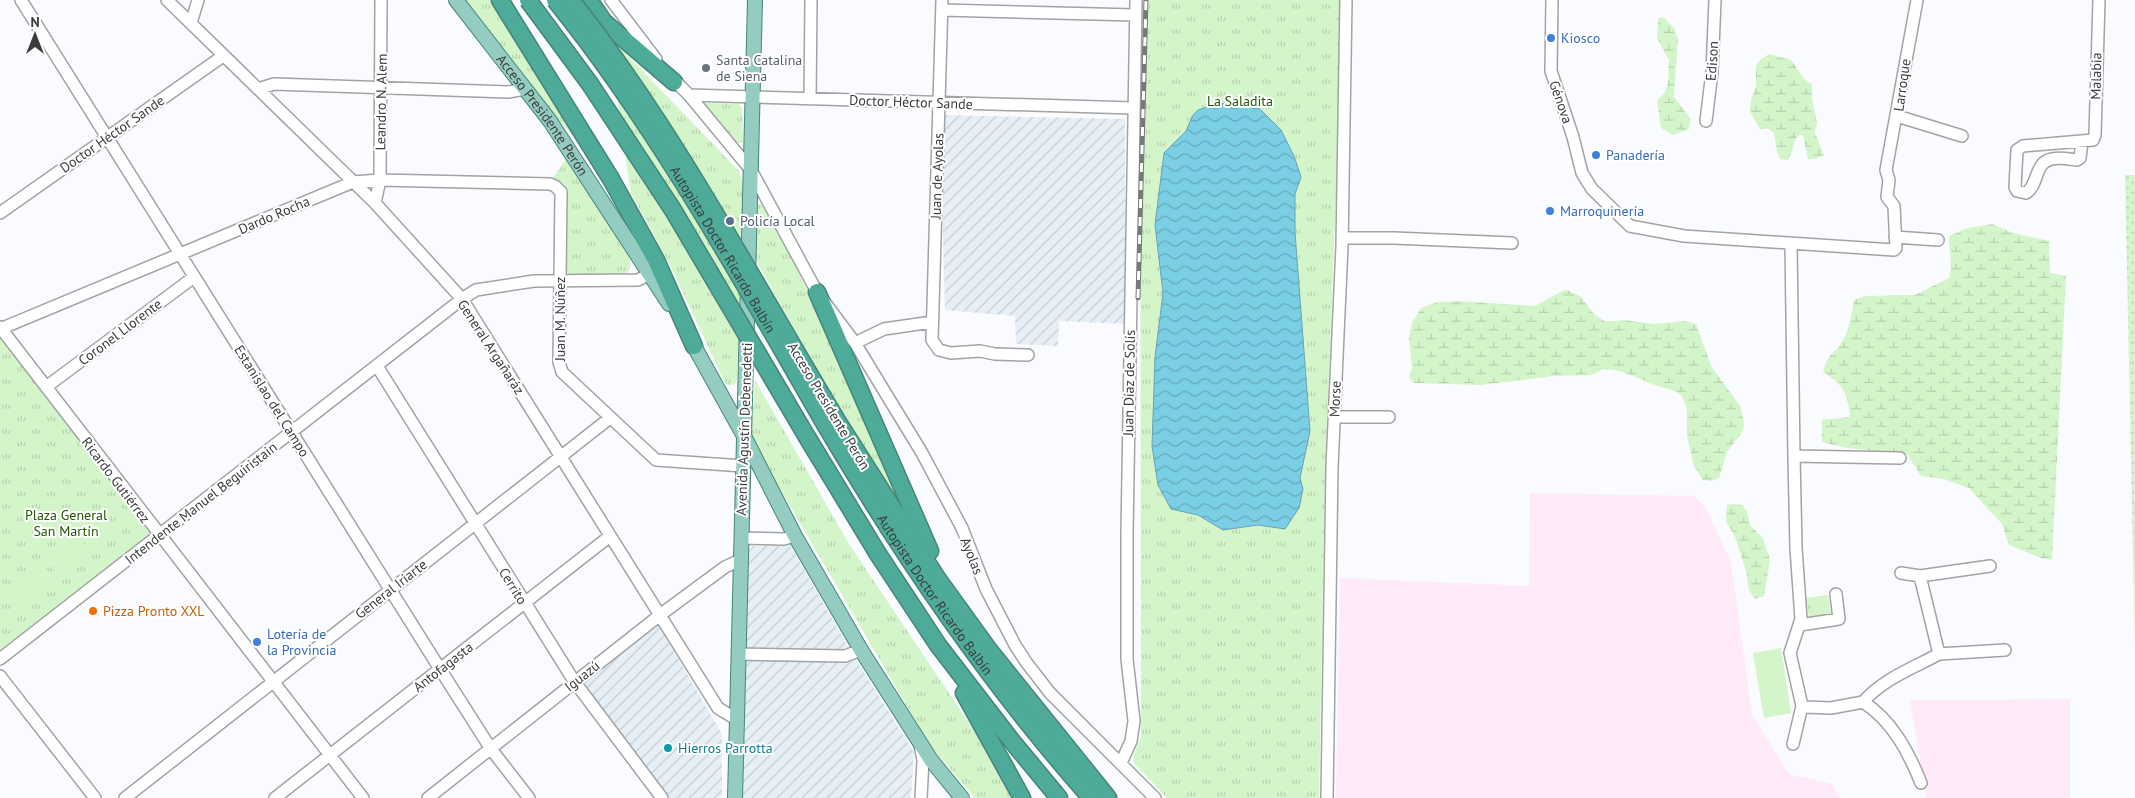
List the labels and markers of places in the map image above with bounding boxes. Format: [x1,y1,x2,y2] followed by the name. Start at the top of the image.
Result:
[1561,29,1600,47] place label: Kiosco
[1545,32,1557,44] marker: Kiosco
[716,51,802,85] place label: Santa Catalina de Siena
[700,62,712,74] marker: Santa Catalina de Siena
[1606,146,1665,164] place label: Panadería
[1590,149,1602,161] marker: Panadería
[1560,202,1644,220] place label: Marroquinería
[1544,205,1556,217] marker: Marroquinería
[740,212,815,230] place label: Policía Local
[724,215,736,227] marker: Policía Local
[103,602,205,620] place label: Pizza Pronto XXL
[87,605,99,617] marker: Pizza Pronto XXL
[267,625,336,659] place label: Lotería de la Provincia
[251,636,263,648] marker: Lotería de la Provincia
[678,739,773,757] place label: Hierros Parrotta
[662,742,674,754] marker: Hierros Parrotta

